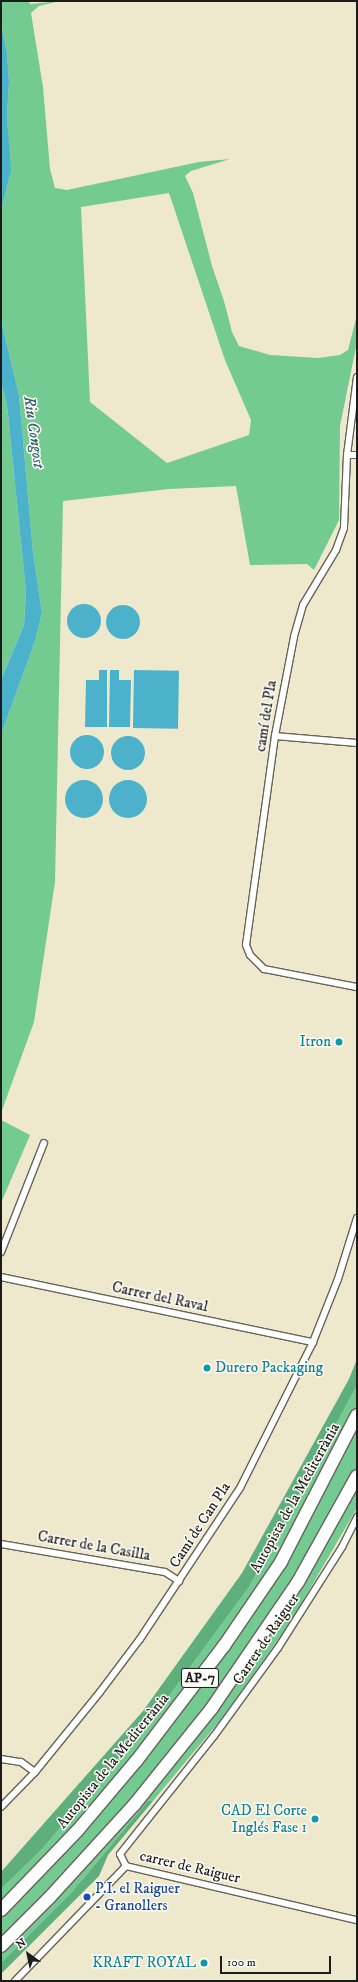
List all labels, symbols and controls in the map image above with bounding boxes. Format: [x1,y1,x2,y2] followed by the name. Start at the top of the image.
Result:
[19,395,49,469] water label: Riu Congost
[251,679,281,753] street label: camí del Pla
[300,1033,331,1051] place label: Itron
[334,1037,344,1047] marker: Itron
[110,1278,210,1316] street label: Carrer del Raval
[215,1359,323,1377] place label: Durero Packaging
[202,1363,212,1373] marker: Durero Packaging
[246,1420,344,1576] street label: Autopista de la Mediterrània
[166,1479,234,1571] street label: Camí de Can Pla
[36,1527,152,1565] street label: Carrer de la Casilla
[229,1590,303,1688] street label: Carrer de Raiguer
[180,1666,220,1690] road number: AP-7
[53,1690,173,1832] street label: Autopista de la Mediterrània
[221,1801,307,1836] place label: CAD El Corte Inglés Fase 1
[310,1814,320,1824] marker: CAD El Corte Inglés Fase 1
[138,1847,242,1887] street label: carrer de Raiguer
[95,1879,180,1914] place label: P.I. el Raiguer - Granollers
[82,1892,92,1902] marker: P.I. el Raiguer - Granollers
[8,1934,48,1974] north arrow
[14,1936,29,1952] text: N
[222,1948,333,1974] scale bar
[92,1954,196,1972] place label: KRAFT ROYAL
[227,1955,256,1970] text: 100 m
[199,1958,209,1968] marker: KRAFT ROYAL

